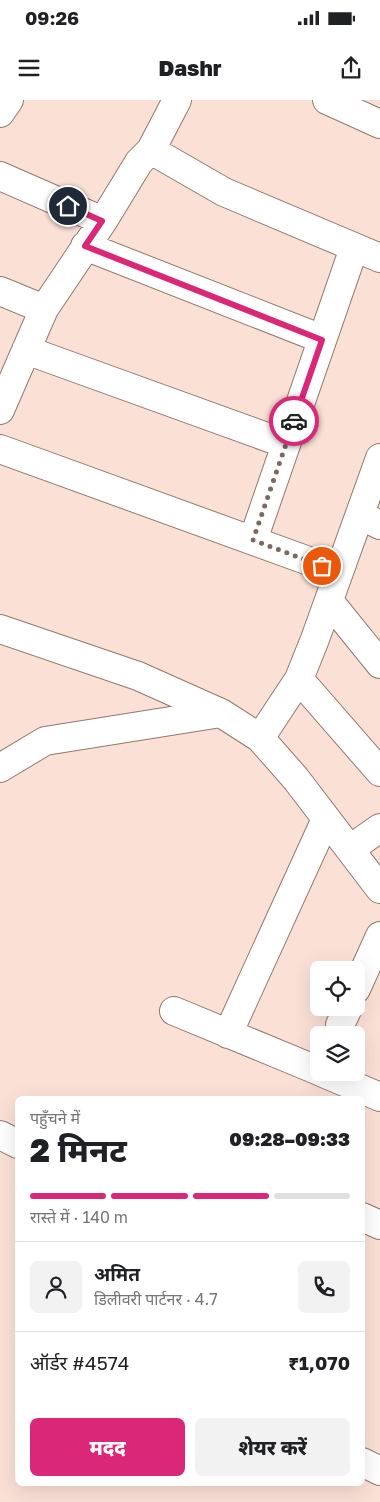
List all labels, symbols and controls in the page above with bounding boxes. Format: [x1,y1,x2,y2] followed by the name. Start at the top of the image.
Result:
[25,6,79,29] text: 09:26
[15,54,43,82] icon: menu
[159,54,221,81] text: Dashr
[337,54,365,82] icon: share
[47,185,89,227] pin
[54,192,82,220] icon: home
[269,396,319,446] courier
[280,407,308,435] icon: car
[301,545,343,587] pin
[308,552,336,580] icon: bag
[310,961,365,1081] map controls
[310,961,365,1016] button: locate
[310,1026,365,1081] button: layers
[30,1108,80,1128] text: पहुँचने में
[229,1127,350,1150] text: 09:28–09:33
[30,1131,127,1169] text: 2 मिनट
[30,1207,128,1227] text: रास्ते में · 140 m
[30,1261,82,1313] button: person
[298,1261,350,1313] button: phone
[94,1262,140,1285] text: अमित
[94,1289,218,1309] text: डिलीवरी पार्टनर · 4.7
[30,1351,129,1374] text: ऑर्डर #4574
[288,1351,350,1374] text: ₹1,070
[30,1418,185,1476] button: मदद
[195,1418,350,1476] button: शेयर करें

